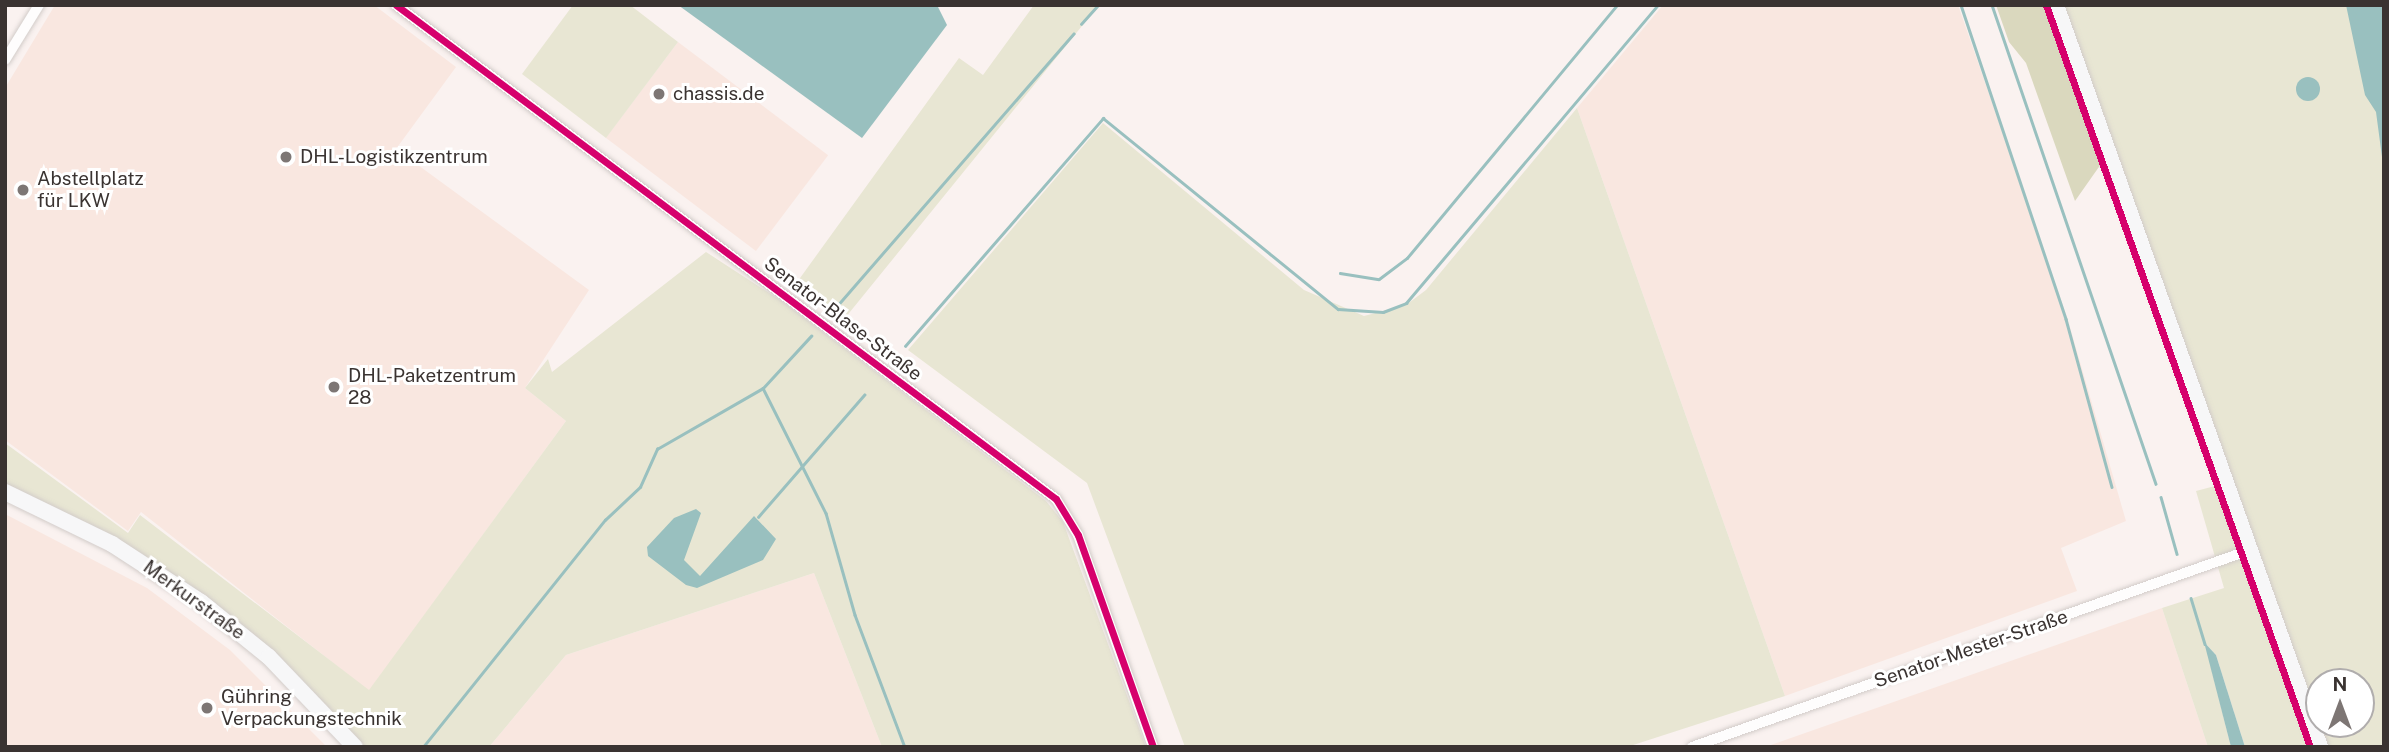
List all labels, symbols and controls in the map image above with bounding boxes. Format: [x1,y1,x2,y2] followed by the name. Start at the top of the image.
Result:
[673,83,764,105] place label: chassis.de
[651,86,667,102] marker: chassis.de
[300,146,488,168] place label: DHL-Logistikzentrum
[278,149,294,165] marker: DHL-Logistikzentrum
[37,168,144,212] place label: Abstellplatz für LKW
[15,182,31,198] marker: Abstellplatz für LKW
[760,252,926,386] street label: Senator-Blase-Straße
[348,365,516,409] place label: DHL-Paketzentrum 28
[326,379,342,395] marker: DHL-Paketzentrum 28
[139,555,249,645] street label: Merkurstraße
[1871,605,2071,693] street label: Senator-Mester-Straße
[2305,668,2375,738] north arrow
[2333,673,2347,695] text: N
[221,686,402,730] place label: Gühring Verpackungstechnik
[199,700,215,716] marker: Gühring Verpackungstechnik

